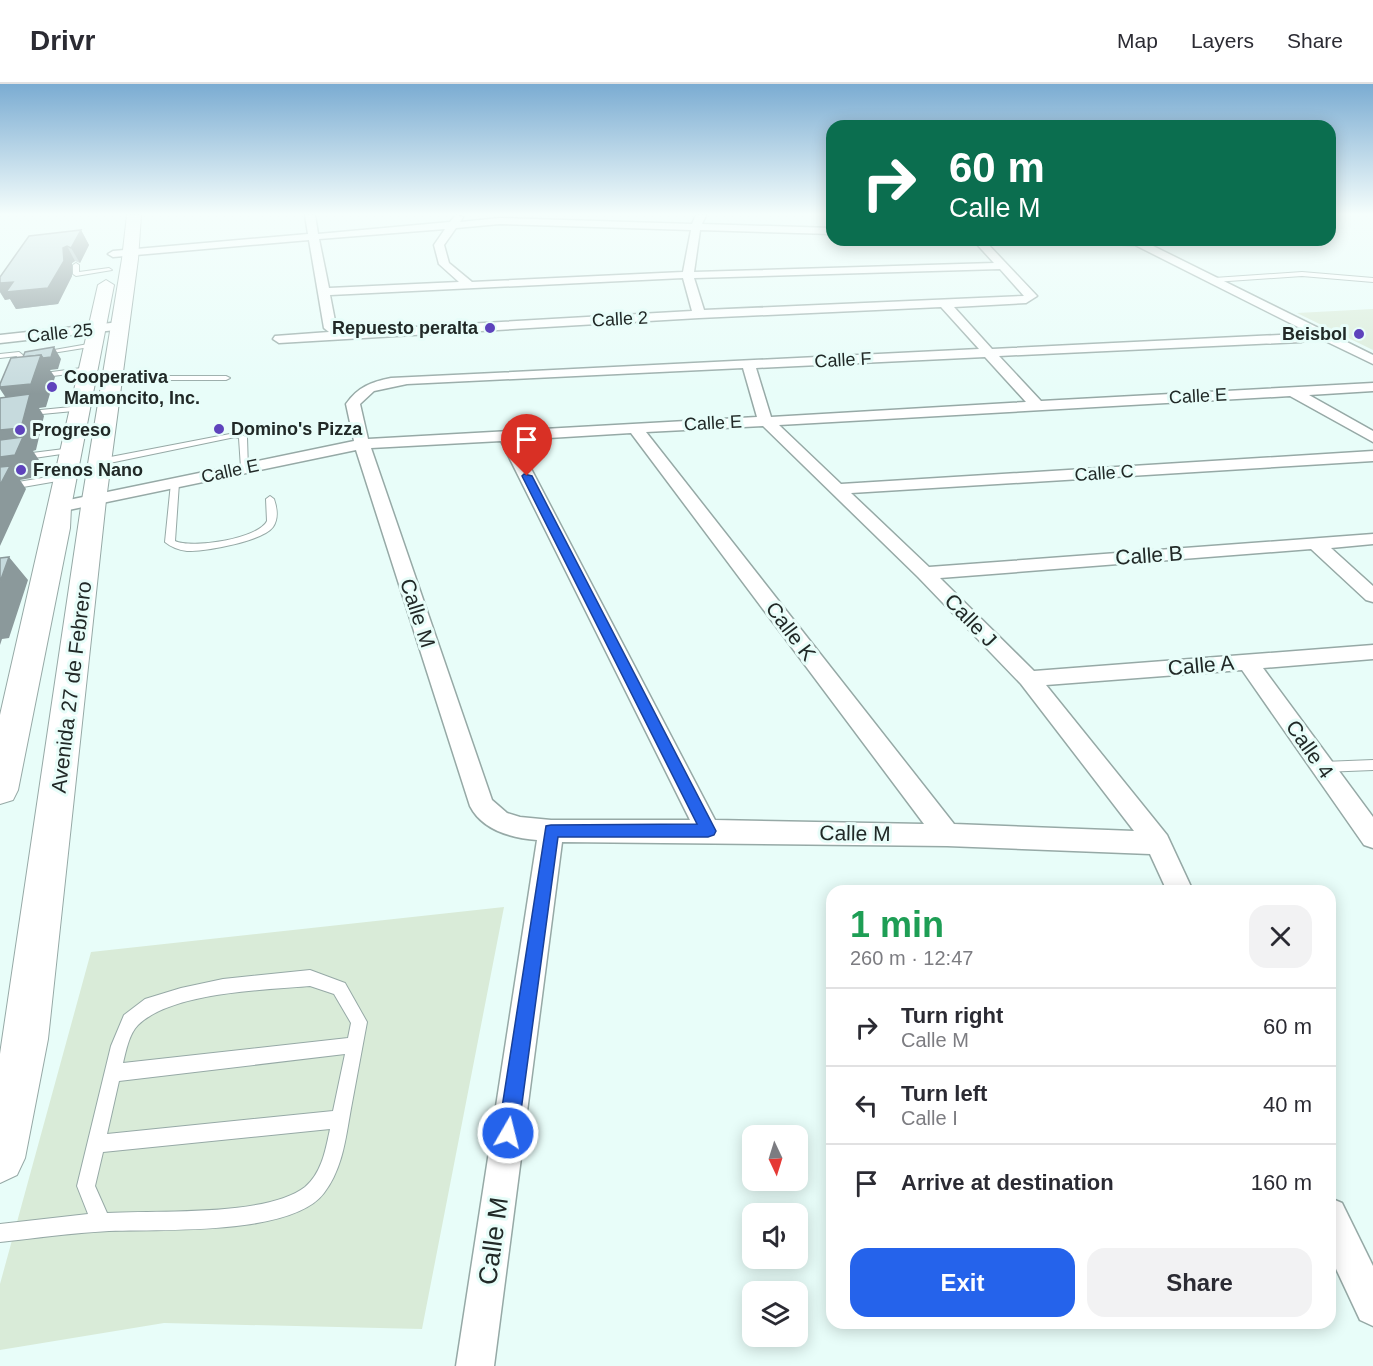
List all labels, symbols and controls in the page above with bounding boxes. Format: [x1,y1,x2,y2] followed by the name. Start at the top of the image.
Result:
[30,25,95,56] text: Drivr
[1117,29,1158,52] text: Map
[1191,29,1254,52] text: Layers
[1287,29,1343,52] text: Share
[850,144,928,222] icon: right
[949,144,1045,191] text: 60 m
[949,193,1041,223] text: Calle M
[591,308,649,330] street label: Calle 2
[332,318,479,338] place label: Repuesto peralta
[26,320,94,346] street label: Calle 25
[483,321,497,335] marker: Repuesto peralta
[1282,324,1347,344] place label: Beisbol
[1352,327,1366,341] marker: Beisbol
[814,349,872,371] street label: Calle F
[64,367,200,408] place label: Cooperativa Mamoncito, Inc.
[45,380,59,394] marker: Cooperativa Mamoncito, Inc.
[1169,384,1227,408] street label: Calle E
[684,411,742,435] street label: Calle E
[501,414,552,476] pin
[231,419,363,439] place label: Domino's Pizza
[32,420,111,440] place label: Progreso
[212,422,226,436] marker: Domino's Pizza
[13,423,27,437] marker: Progreso
[510,423,543,456] icon: arrive
[200,455,260,487] street label: Calle E
[33,460,143,480] place label: Frenos Nano
[1074,461,1134,485] street label: Calle C
[14,463,28,477] marker: Frenos Nano
[1114,541,1184,569] street label: Calle B
[396,576,440,650] street label: Calle M
[47,580,95,794] street label: Avenida 27 de Febrero
[940,589,1002,651] street label: Calle J
[761,597,821,665] street label: Calle K
[1167,651,1235,679] street label: Calle A
[1282,716,1338,783] street label: Calle 4
[819,821,891,845] street label: Calle M
[850,904,944,945] text: 1 min
[1249,905,1312,968] button: close
[850,947,973,969] text: 260 m · 12:47
[901,1003,1003,1028] text: Turn right
[850,1011,883,1044] icon: right
[1263,1014,1312,1039] text: 60 m
[901,1029,969,1051] text: Calle M
[901,1081,987,1106] text: Turn left
[850,1089,883,1122] icon: left
[1263,1092,1312,1117] text: 40 m
[476,1101,540,1165] position arrow
[901,1107,958,1129] text: Calle I
[742,1125,808,1191] north arrow
[742,1125,808,1347] map controls
[850,1167,883,1200] icon: arrive
[901,1170,1114,1195] text: Arrive at destination
[1251,1170,1312,1195] text: 160 m
[472,1195,514,1287] street label: Calle M
[742,1203,808,1269] button: sound
[850,1248,1075,1317] button: Exit
[1087,1248,1312,1317] button: Share
[742,1281,808,1347] button: layers

